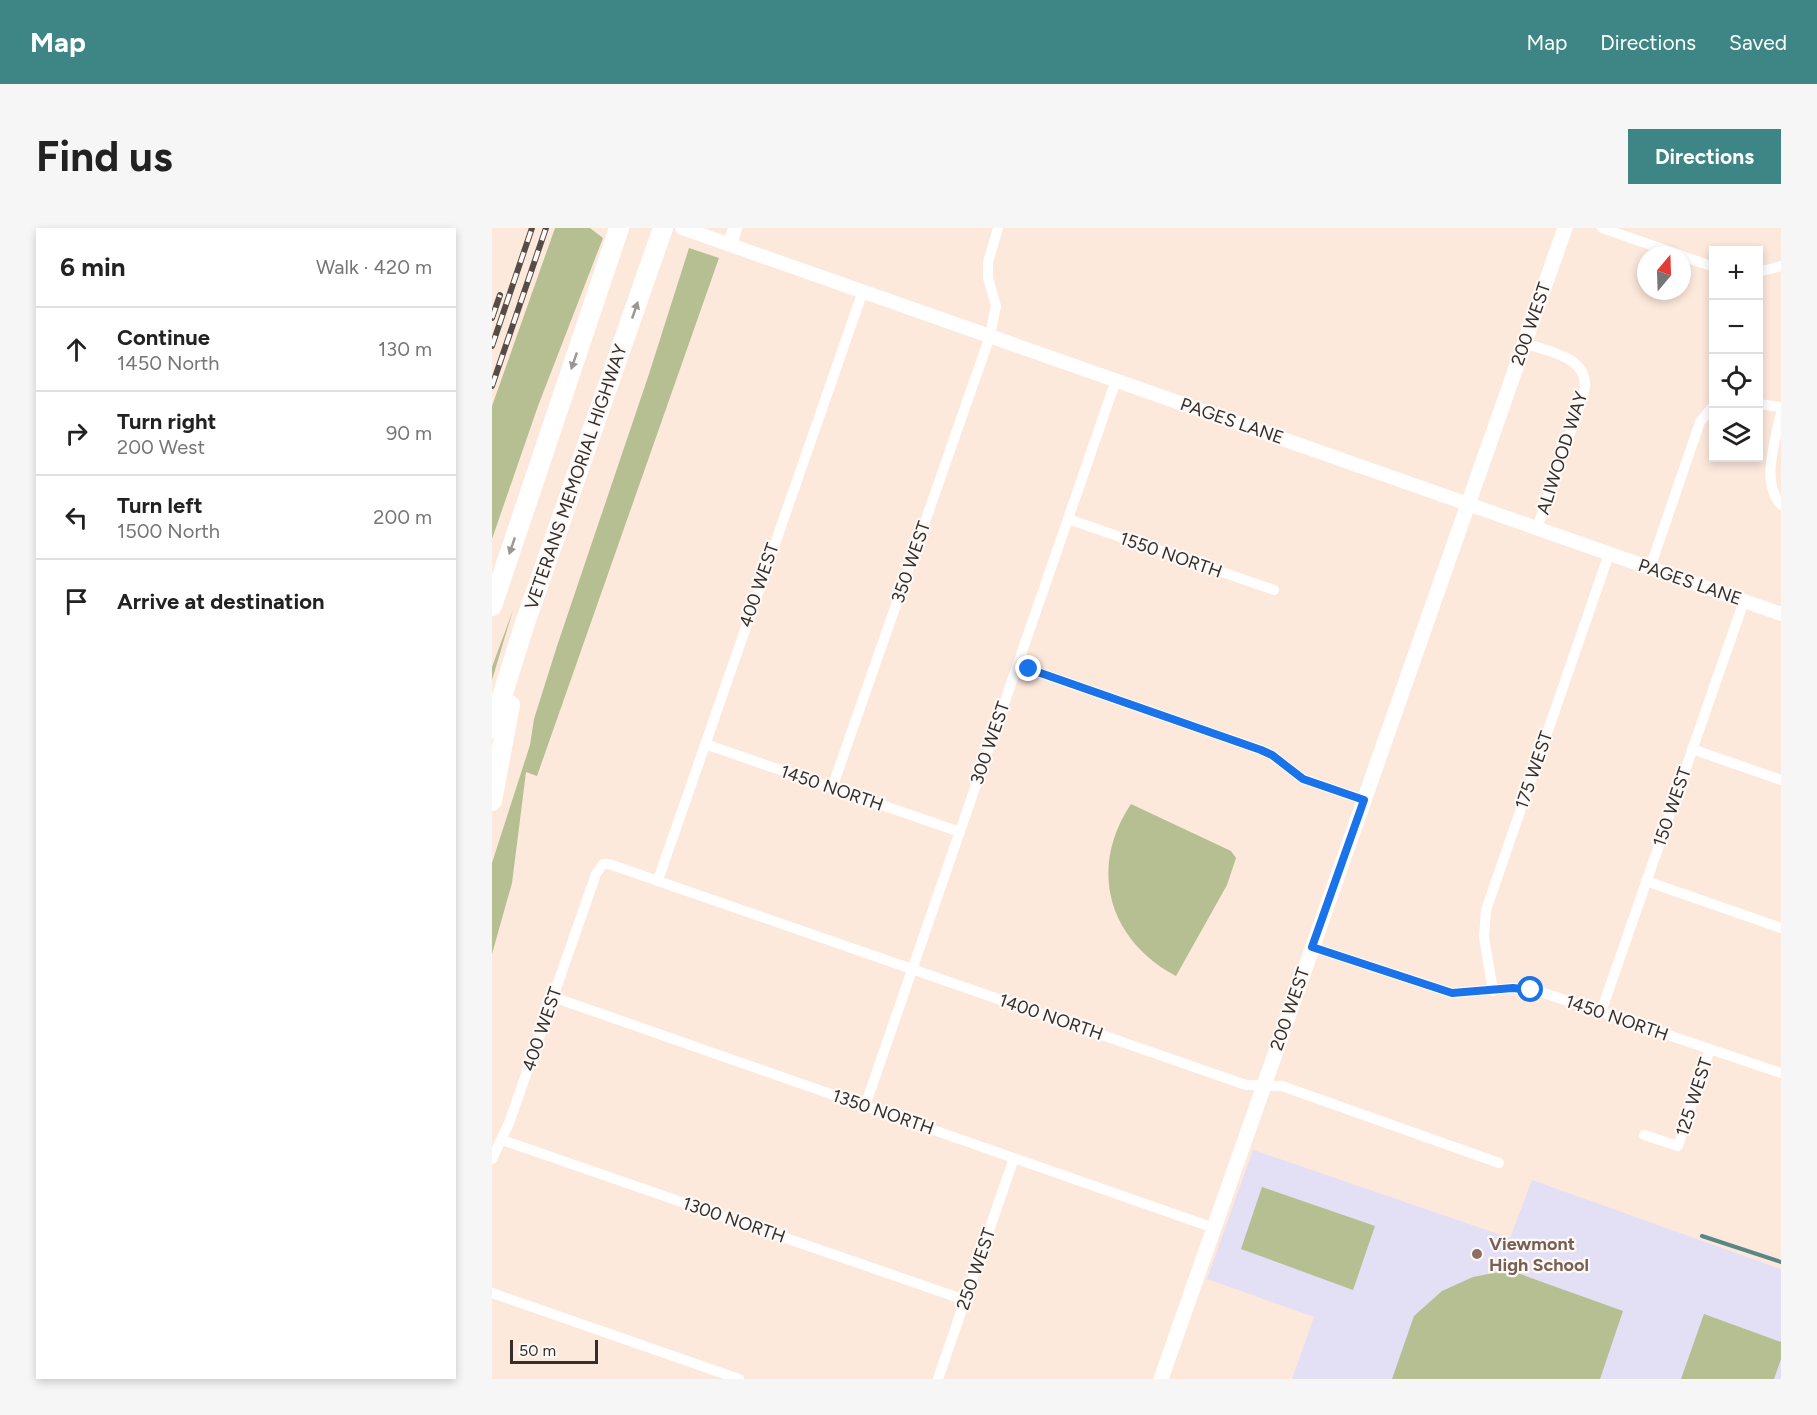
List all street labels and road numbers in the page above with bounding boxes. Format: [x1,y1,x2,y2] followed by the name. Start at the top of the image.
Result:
[1507,279,1556,368] street label: 200 WEST
[520,341,632,612] street label: VETERANS MEMORIAL HIGHWAY
[1532,389,1592,517] street label: ALIWOOD WAY
[1177,393,1287,449] street label: PAGES LANE
[887,518,935,606] street label: 350 WEST
[1117,527,1225,583] street label: 1550 NORTH
[734,540,784,630] street label: 400 WEST
[1635,554,1745,610] street label: PAGES LANE
[966,699,1014,787] street label: 300 WEST
[1510,728,1558,812] street label: 175 WEST
[778,760,886,816] street label: 1450 NORTH
[1648,764,1696,850] street label: 150 WEST
[1266,964,1315,1053] street label: 200 WEST
[517,984,567,1074] street label: 400 WEST
[996,989,1106,1045] street label: 1400 NORTH
[1563,990,1671,1046] street label: 1450 NORTH
[1671,1055,1717,1139] street label: 125 WEST
[829,1084,937,1140] street label: 1350 NORTH
[680,1192,788,1248] street label: 1300 NORTH
[952,1225,1000,1313] street label: 250 WEST

